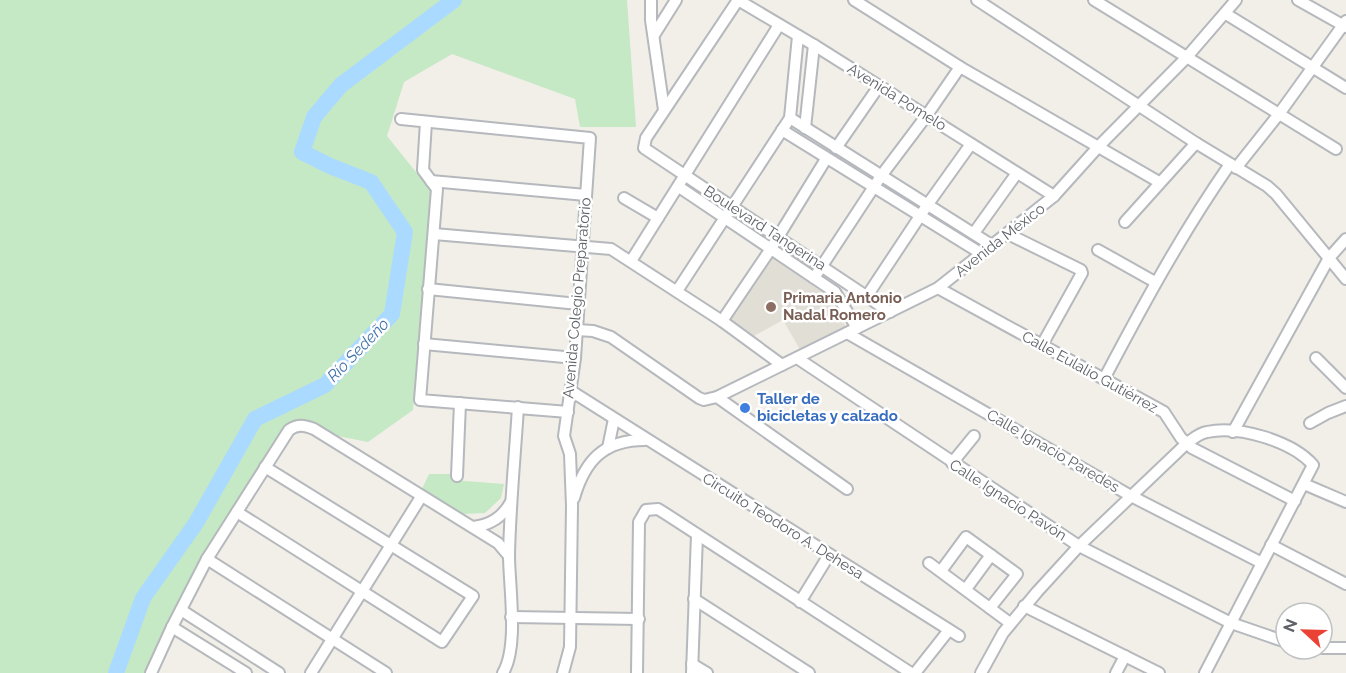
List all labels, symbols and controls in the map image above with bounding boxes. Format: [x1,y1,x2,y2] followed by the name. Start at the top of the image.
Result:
[844,59,950,135] street label: Avenida Pomelo
[700,182,830,274] street label: Boulevard Tangerina
[559,196,595,399] street label: Avenida Colegio Preparatorio
[952,199,1049,281] street label: Avenida México
[783,289,902,324] place label: Primaria Antonio Nadal Romero
[764,300,778,314] marker: Primaria Antonio Nadal Romero
[323,314,393,386] water label: Río Sedeño
[1019,327,1161,417] street label: Calle Eulalio Gutiérrez
[757,390,898,425] place label: Taller de bicicletas y calzado
[738,401,752,415] marker: Taller de bicicletas y calzado
[984,406,1122,496] street label: Calle Ignacio Paredes
[946,455,1070,545] street label: Calle Ignacio Pavón
[699,469,867,583] street label: Circuito Teodoro A. Dehesa
[1274,601,1334,661] north arrow
[1279,616,1302,635] text: N

